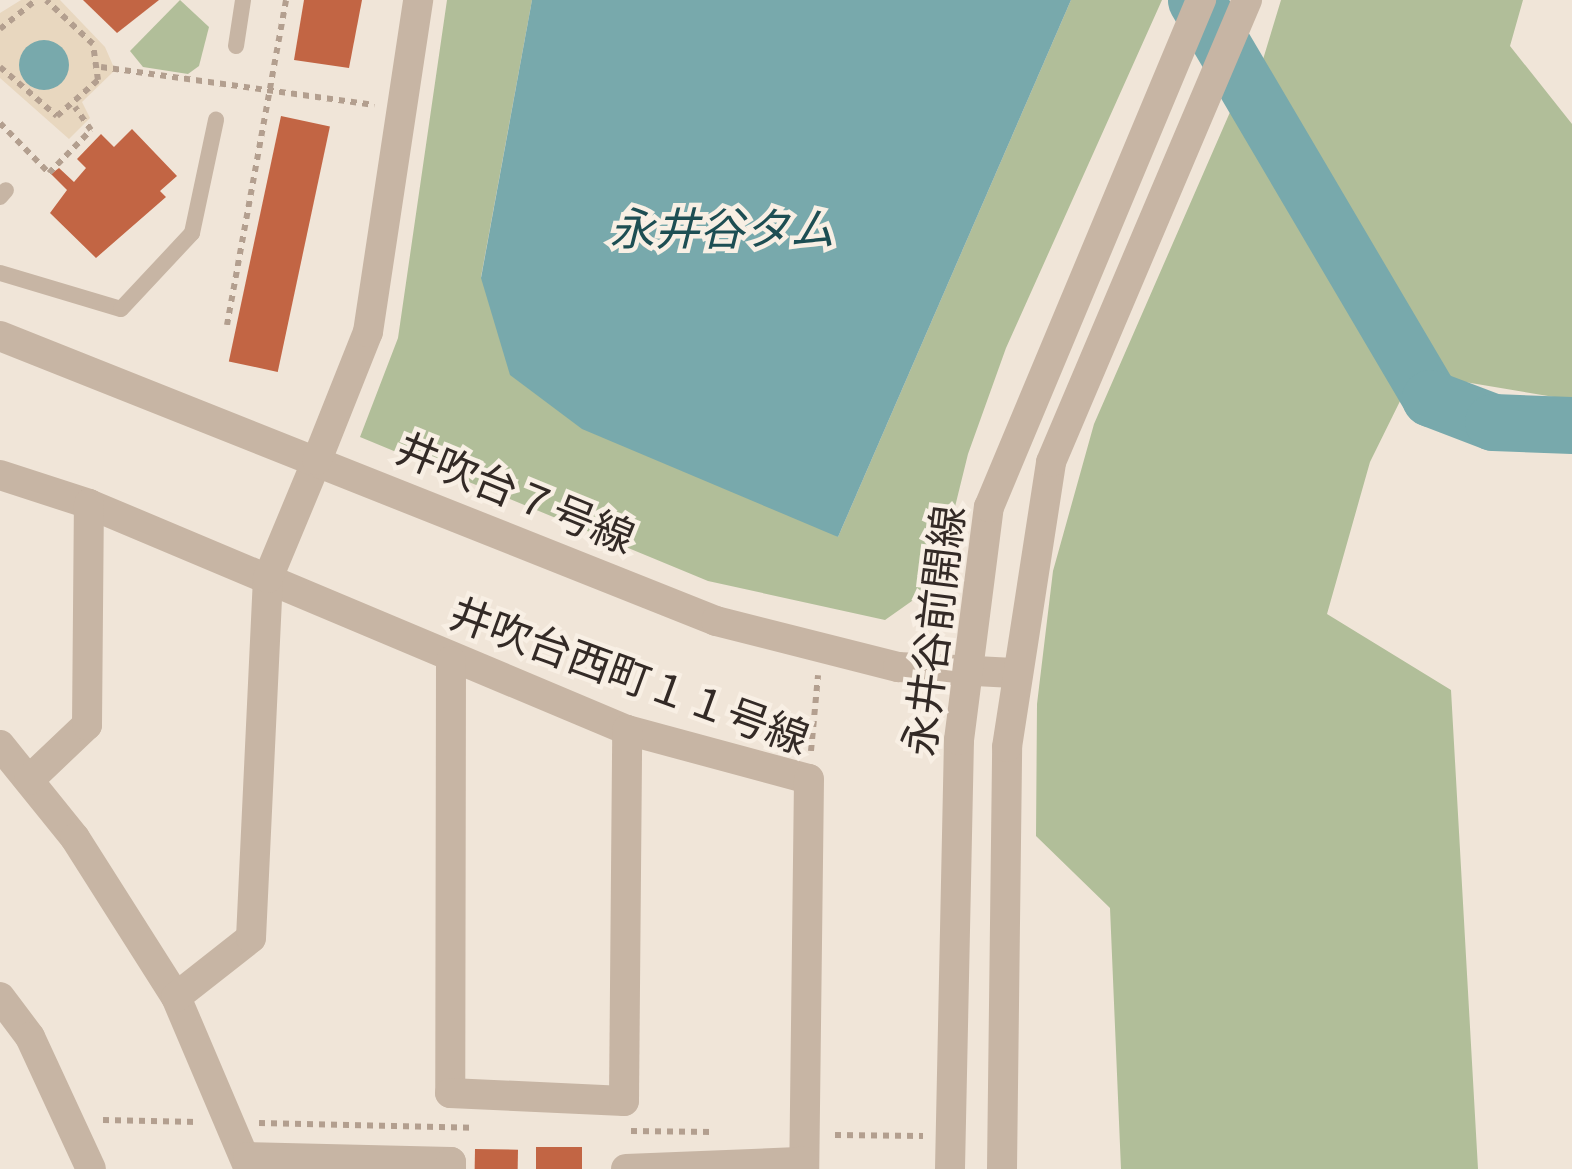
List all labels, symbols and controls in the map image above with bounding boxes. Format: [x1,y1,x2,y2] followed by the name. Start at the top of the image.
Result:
[610,203,834,257] water label: 永井谷タム
[389,423,641,565] street label: 井吹台７号線
[895,503,975,759] street label: 永井谷前開線
[443,589,815,765] street label: 井吹台西町１１号線

